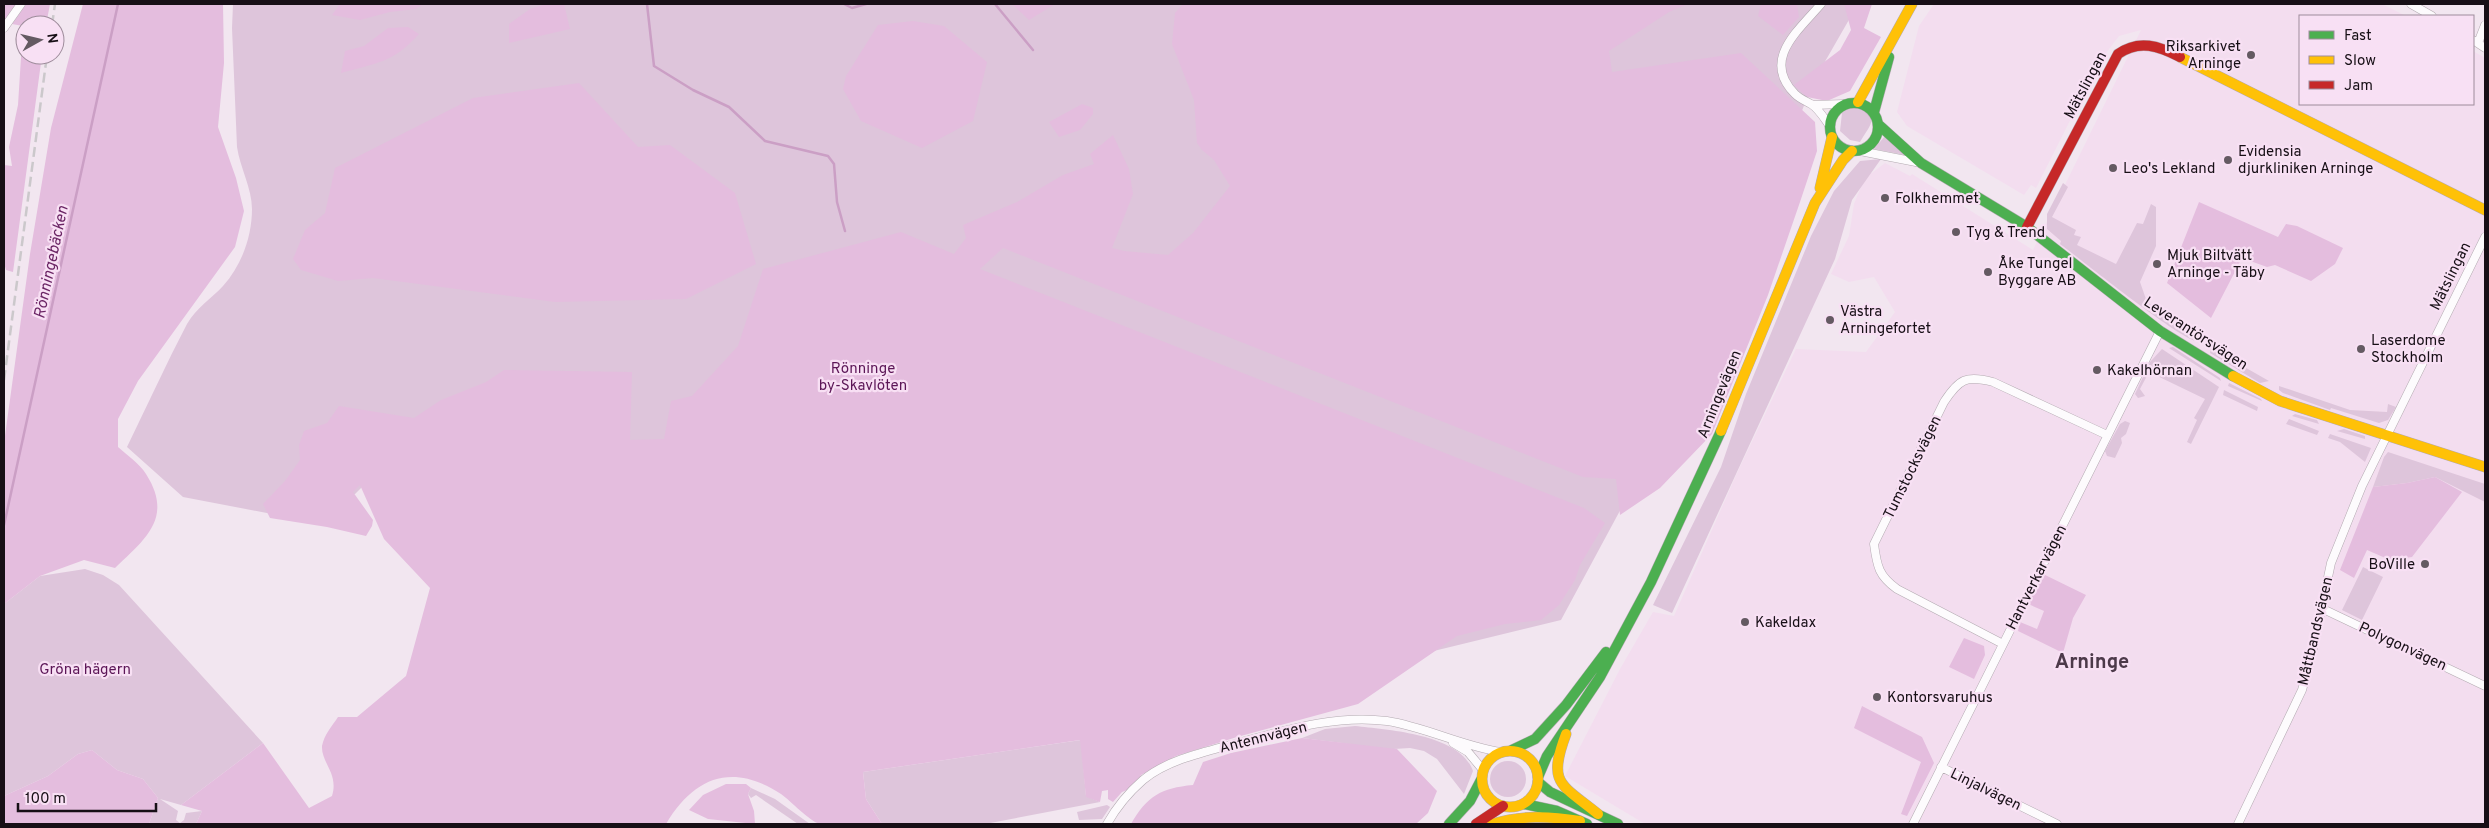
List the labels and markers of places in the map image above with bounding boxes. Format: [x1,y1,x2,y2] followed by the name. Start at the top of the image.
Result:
[2166,38,2241,74] place label: Riksarkivet Arninge
[2245,49,2257,61] marker: Riksarkivet Arninge
[2238,143,2373,179] place label: Evidensia djurkliniken Arninge
[2222,154,2234,166] marker: Evidensia djurkliniken Arninge
[2123,160,2215,179] place label: Leo's Lekland
[2107,162,2119,174] marker: Leo's Lekland
[1895,190,1979,209] place label: Folkhemmet
[1879,192,1891,204] marker: Folkhemmet
[1966,224,2045,243] place label: Tyg & Trend
[1950,226,1962,238] marker: Tyg & Trend
[2167,247,2265,283] place label: Mjuk Biltvätt Arninge - Täby
[1998,255,2076,291] place label: Åke Tungel Byggare AB
[2151,258,2163,270] marker: Mjuk Biltvätt Arninge - Täby
[1982,266,1994,278] marker: Åke Tungel Byggare AB
[1840,303,1931,339] place label: Västra Arningefortet
[1824,314,1836,326] marker: Västra Arningefortet
[2371,332,2446,368] place label: Laserdome Stockholm
[2355,343,2367,355] marker: Laserdome Stockholm
[2107,362,2192,381] place label: Kakelhörnan
[2091,364,2103,376] marker: Kakelhörnan
[2369,556,2415,575] place label: BoVille
[2419,558,2431,570] marker: BoVille
[1755,614,1817,633] place label: Kakeldax
[1739,616,1751,628] marker: Kakeldax
[1887,689,1993,708] place label: Kontorsvaruhus
[1871,691,1883,703] marker: Kontorsvaruhus

